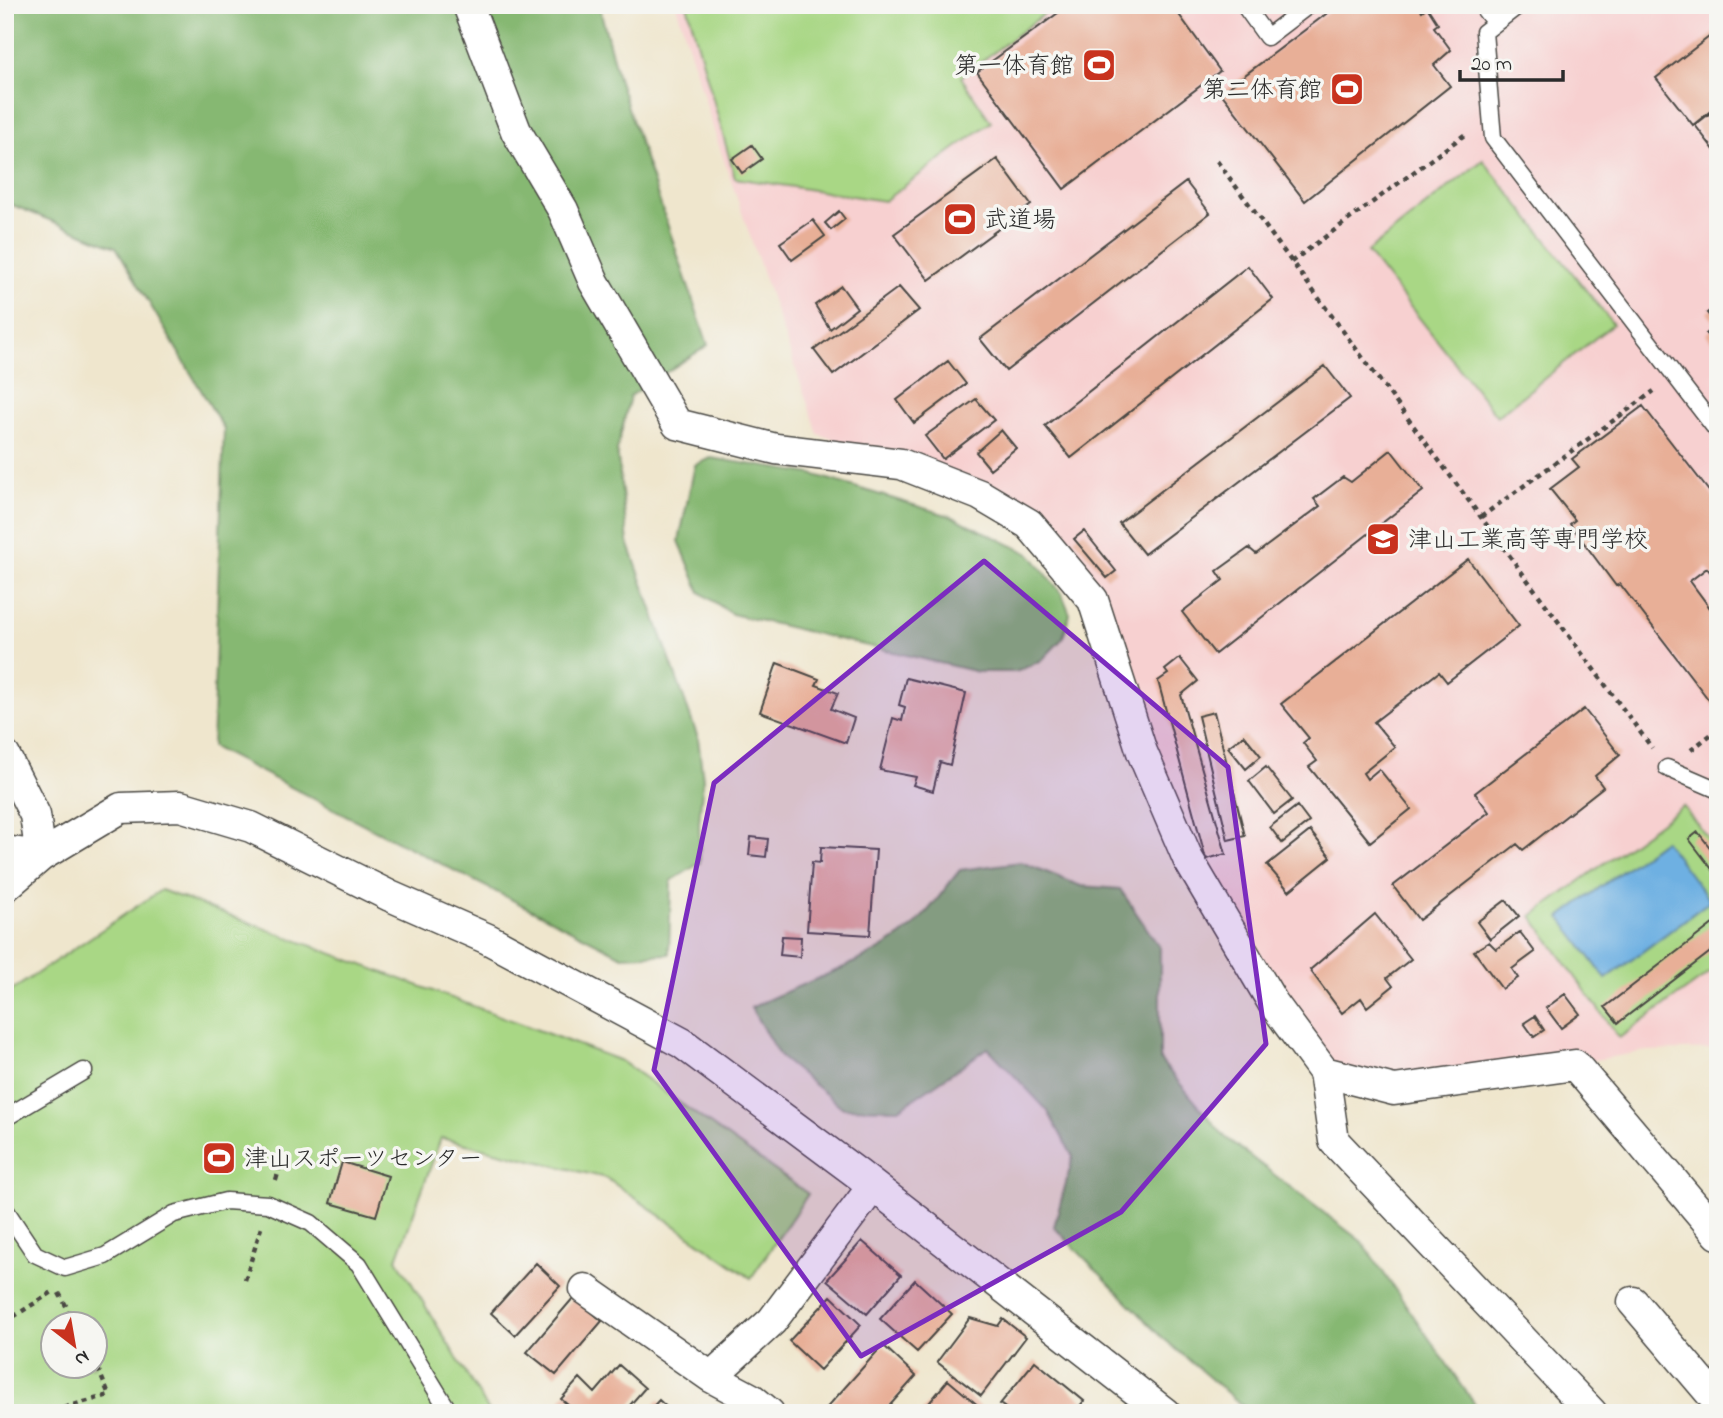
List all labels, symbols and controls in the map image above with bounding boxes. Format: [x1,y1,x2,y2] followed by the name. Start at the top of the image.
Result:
[1460,38,1564,82] scale bar
[1080,46,1118,84] sports icon: 第一体育館
[954,50,1074,85] place label: 第一体育館
[1471,50,1512,80] text: 20 m
[1328,70,1366,108] sports icon: 第二体育館
[1202,74,1322,109] place label: 第二体育館
[941,200,979,238] sports icon: 武道場
[984,204,1056,239] place label: 武道場
[1364,520,1402,558] school or university icon: 津山工業高等専門学校
[1408,524,1648,559] place label: 津山工業高等専門学校
[200,1139,238,1177] sports icon: 津山スポーツセンター
[244,1143,483,1178] place label: 津山スポーツセンター
[38,1310,108,1380] north arrow
[69,1343,94,1372] text: N

